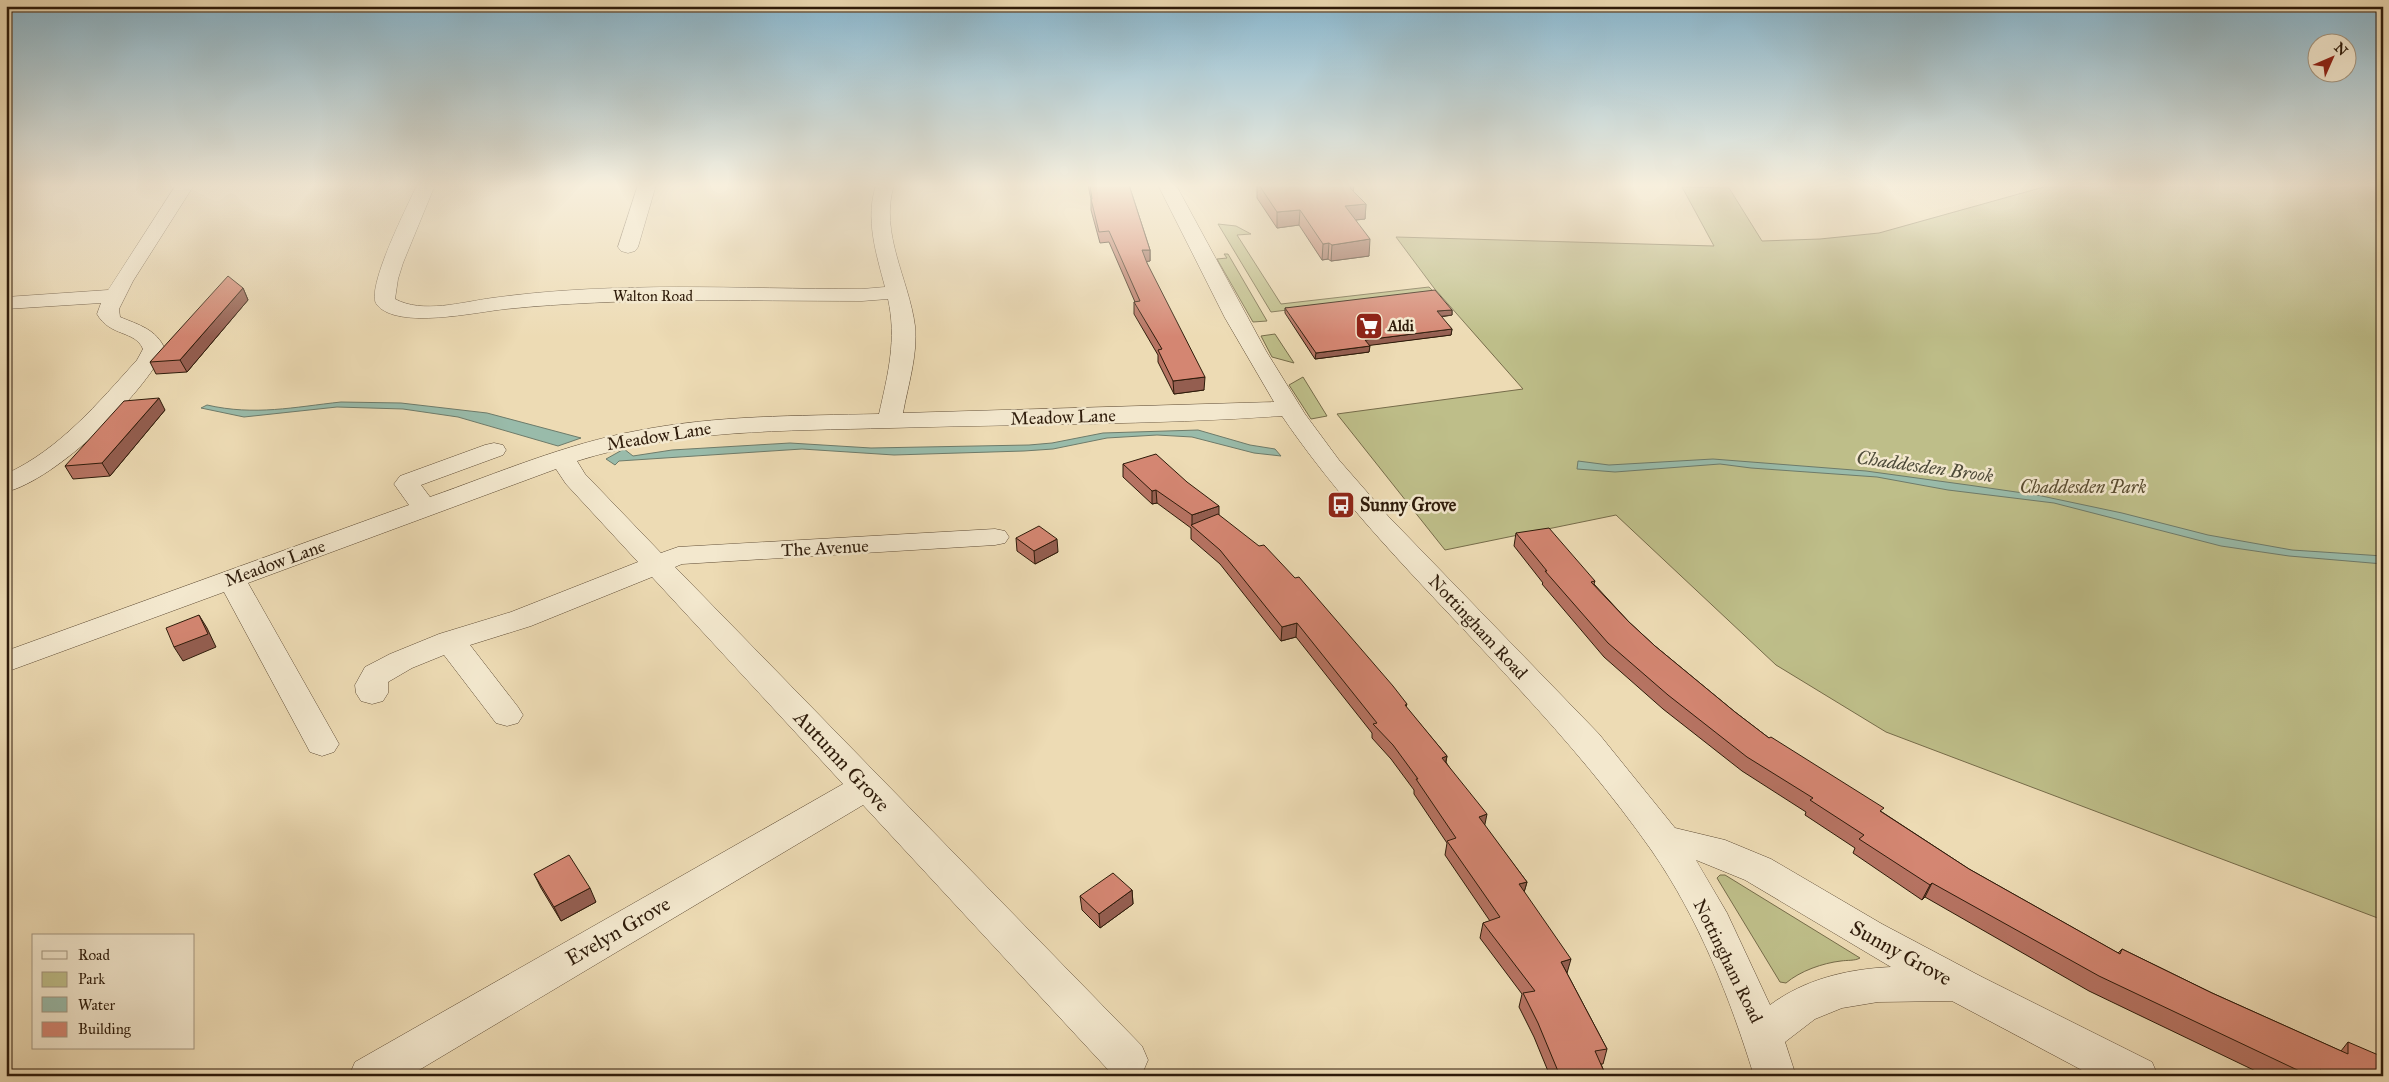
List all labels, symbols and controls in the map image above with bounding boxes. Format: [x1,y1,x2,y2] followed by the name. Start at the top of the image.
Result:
[2306,32,2356,82] north arrow
[2331,39,2351,59] text: N
[613,287,694,305] street label: Walton Road
[1354,311,1384,341] supermarket icon: Aldi
[1387,317,1415,335] place label: Aldi
[1010,404,1116,430] street label: Meadow Lane
[605,417,713,455] street label: Meadow Lane
[1855,446,1995,488] water label: Chaddesden Brook
[2020,476,2146,498] park label: Chaddesden Park
[1326,490,1356,520] bus stop icon: Sunny Grove
[1360,494,1457,517] place label: Sunny Grove
[222,535,328,591] street label: Meadow Lane
[781,535,869,561] street label: The Avenue
[1423,570,1532,685] street label: Nottingham Road
[788,704,896,817] street label: Autumn Grove
[561,890,675,971] street label: Evelyn Grove
[1688,896,1767,1027] street label: Nottingham Road
[1846,914,1957,992] street label: Sunny Grove
[32,934,195,1050] legend
[78,946,110,964] text: Road
[78,970,105,988] text: Park
[78,996,115,1014] text: Water
[78,1020,132,1038] text: Building

